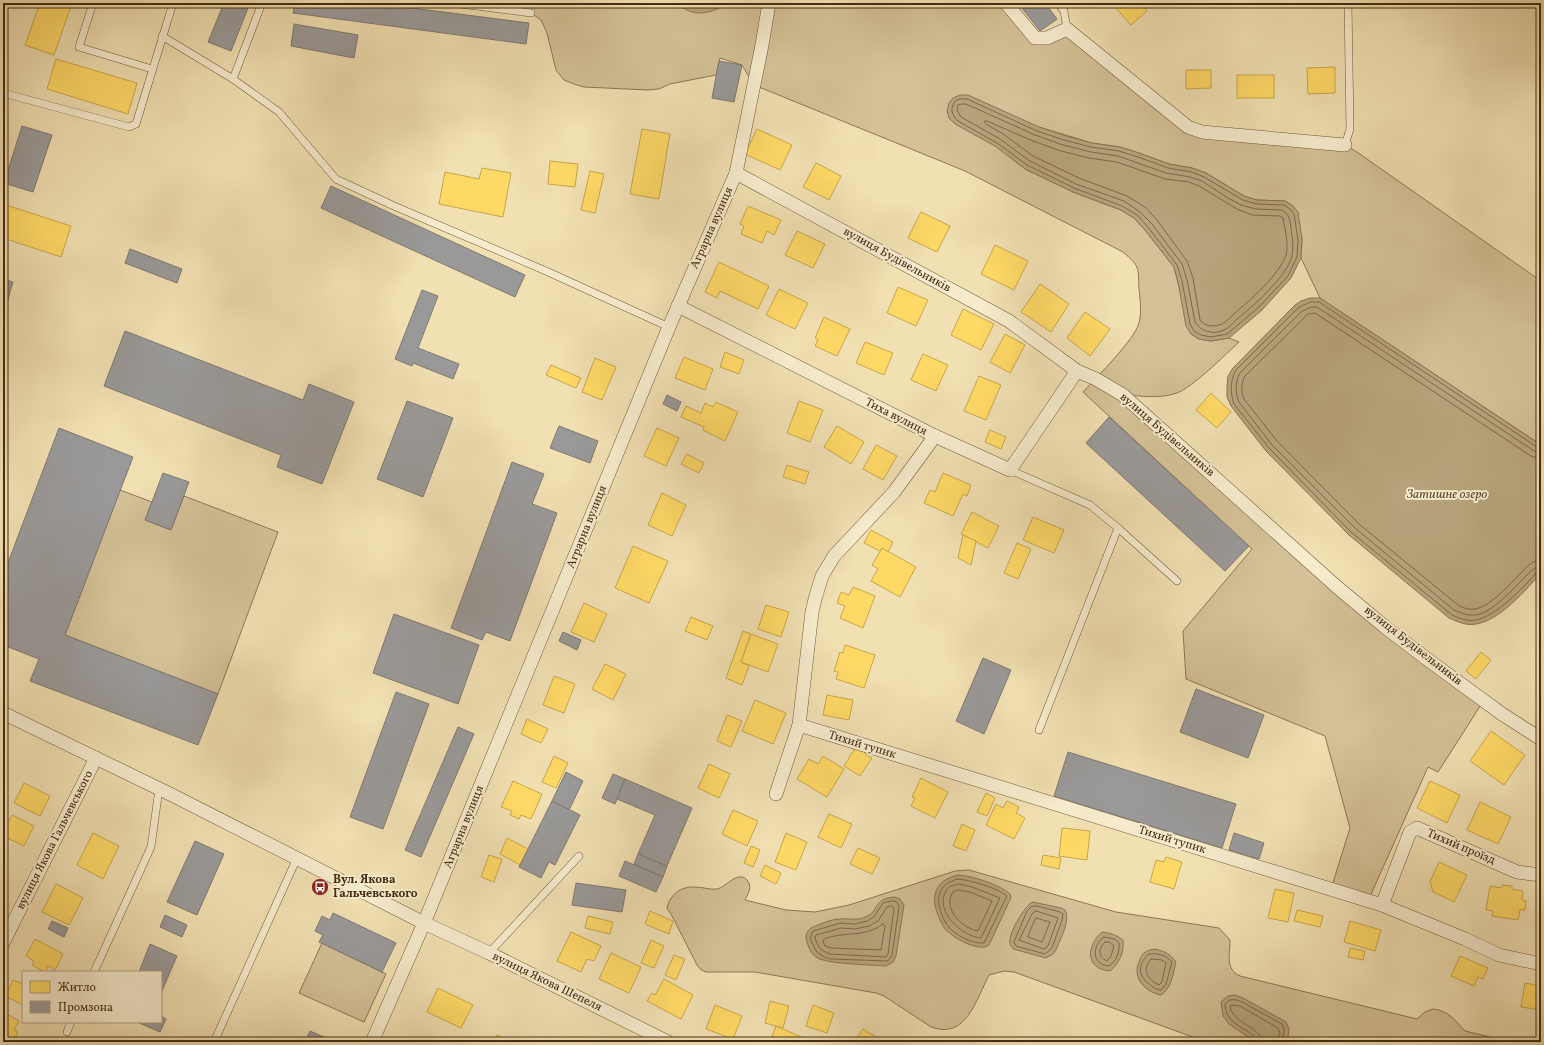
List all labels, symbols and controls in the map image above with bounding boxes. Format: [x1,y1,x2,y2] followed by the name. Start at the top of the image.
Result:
[687,185,737,271] street label: Аграрна вулиця
[840,224,954,296] street label: вулиця Будівельників
[1116,389,1218,481] street label: вулиця Будівельників
[862,394,930,440] street label: Тиха вулиця
[563,483,611,571] street label: Аграрна вулиця
[1406,486,1487,504] water label: Затишне озеро
[1361,603,1465,689] street label: вулиця Будівельників
[826,727,898,763] street label: Тихий тупик
[13,768,97,912] street label: вулиця Якова Гальчевського
[440,783,488,871] street label: Аграрна вулиця
[1136,822,1208,858] street label: Тихий тупик
[1424,825,1498,869] street label: Тихий проїзд
[333,872,418,902] place label: Вул. Якова Гальчевського
[310,877,330,897] bus stop icon: Вул. Якова Гальчевського
[490,949,604,1015] street label: вулиця Якова Шепеля
[22,971,162,1023] legend
[58,980,96,996] text: Житло
[58,1000,113,1016] text: Промзона

